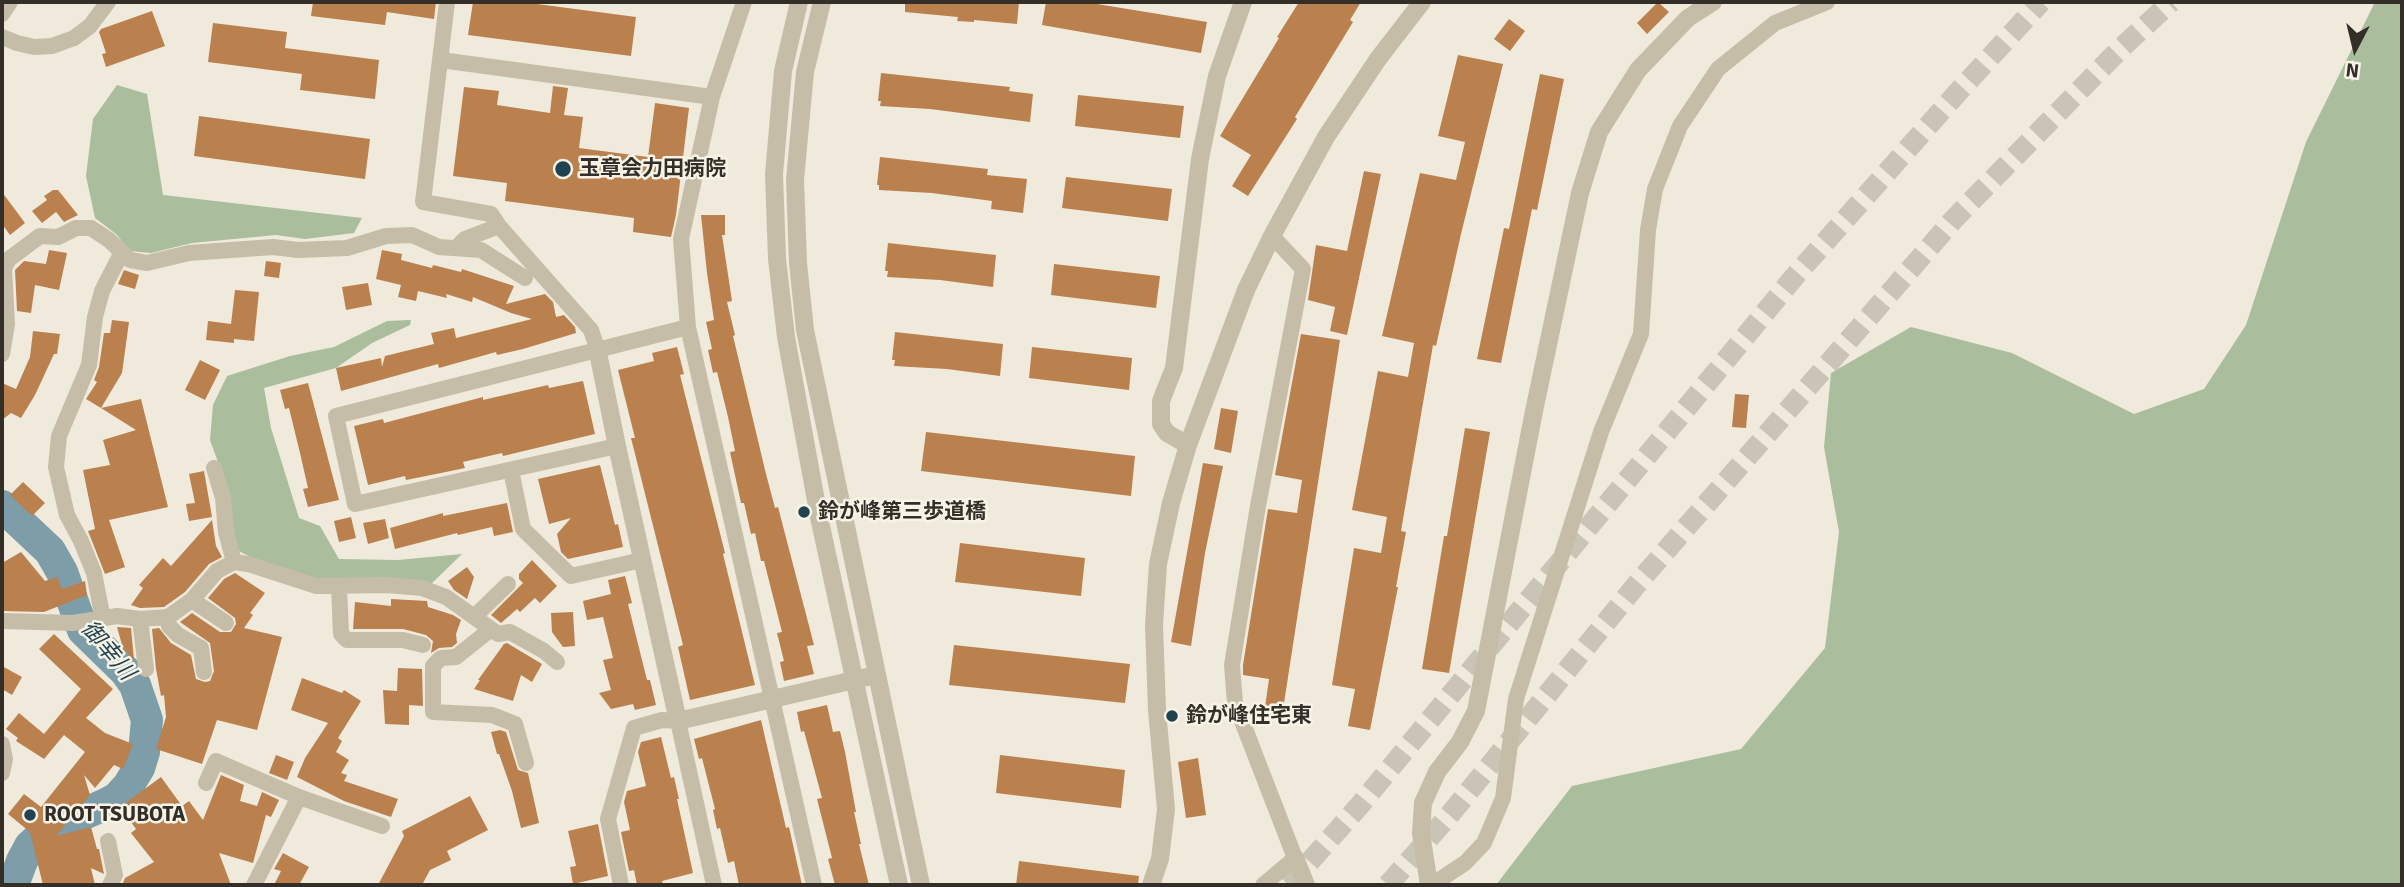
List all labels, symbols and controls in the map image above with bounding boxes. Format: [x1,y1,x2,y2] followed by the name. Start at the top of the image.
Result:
[2320,14,2390,84] north arrow
[2344,57,2360,83] text: N
[579,156,726,182] place label: 玉章会力田病院
[553,159,573,179] marker: 玉章会力田病院
[818,499,986,525] place label: 鈴が峰第三歩道橋
[796,504,812,520] marker: 鈴が峰第三歩道橋
[74,616,140,686] water label: 御幸川
[1186,703,1312,729] place label: 鈴が峰住宅東
[1164,708,1180,724] marker: 鈴が峰住宅東
[44,802,185,828] place label: ROOT TSUBOTA
[22,807,38,823] marker: ROOT TSUBOTA

